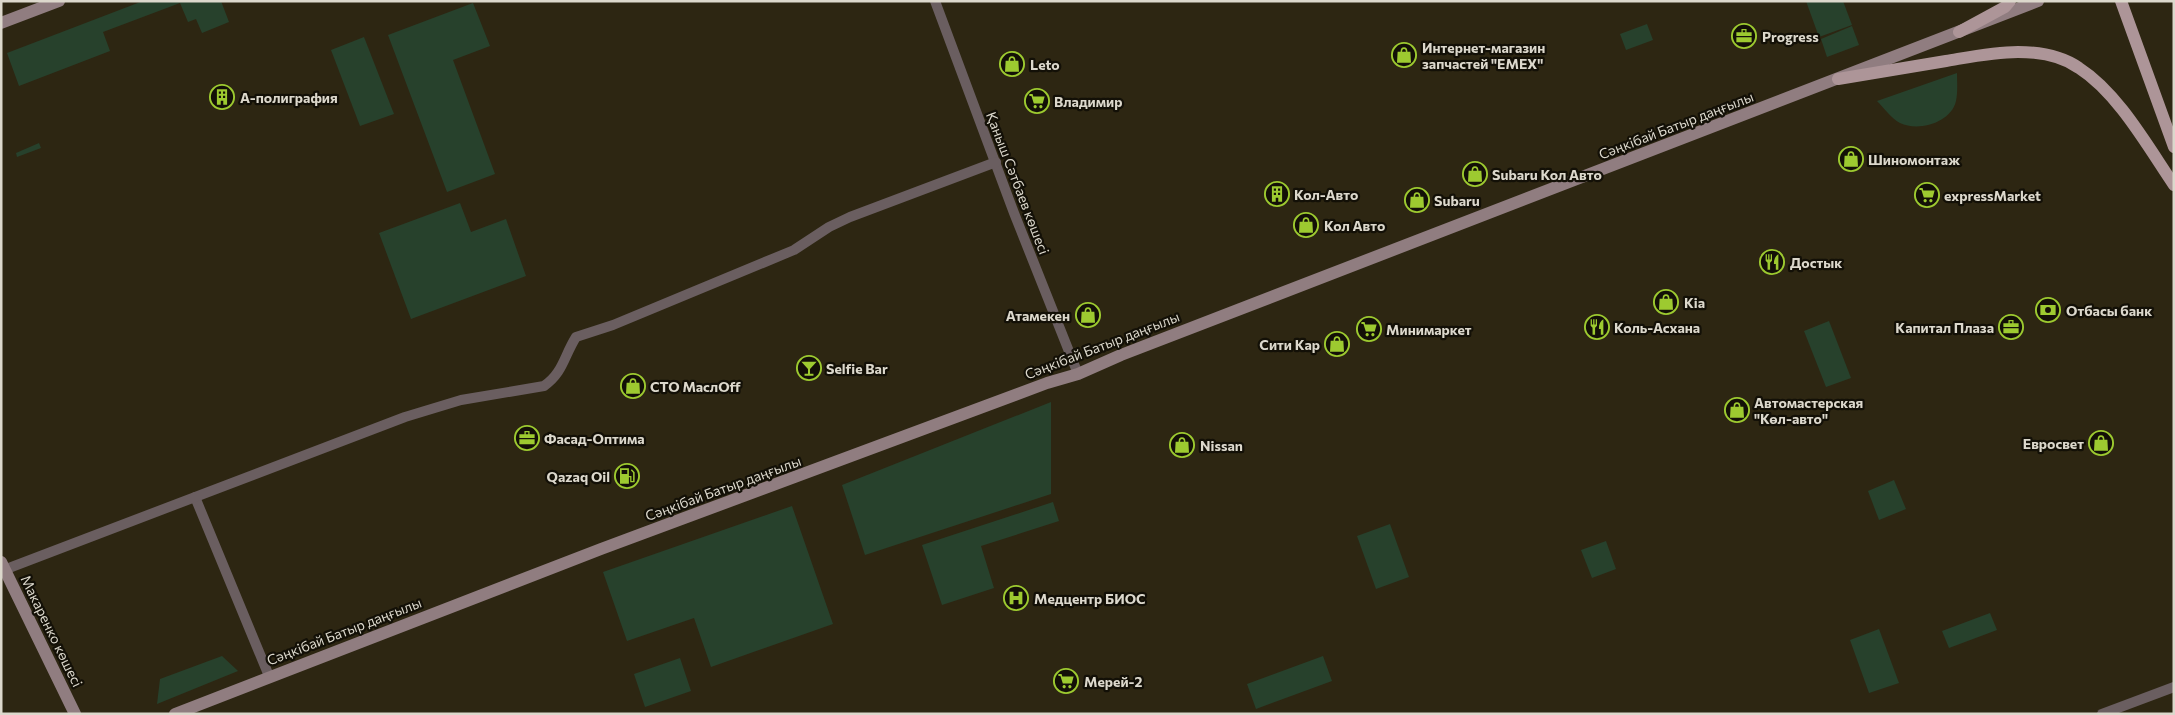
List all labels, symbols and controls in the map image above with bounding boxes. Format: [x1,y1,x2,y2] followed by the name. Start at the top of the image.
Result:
[1731,23,1757,49] office icon: Progress
[1762,28,1819,45] place label: Progress
[1422,39,1545,72] place label: Интернет-магазин запчастей "EMEX"
[1391,42,1417,68] shop icon: Интернет-магазин запчастей "EMEX"
[999,51,1025,77] shop icon: Leto
[1030,56,1060,73] place label: Leto
[209,84,235,110] building icon: А-полиграфия
[1024,88,1050,114] supermarket icon: Владимир
[1596,88,1756,162] street label: Сәңкібай Батыр даңғылы
[240,89,338,106] place label: А-полиграфия
[1054,93,1122,110] place label: Владимир
[983,109,1053,257] street label: Қаныш Сәтбаев көшесі
[1838,146,1864,172] shop icon: Шиномонтаж
[1868,151,1960,168] place label: Шиномонтаж
[1462,161,1488,187] shop icon: Subaru Кол Авто
[1492,166,1602,183] place label: Subaru Кол Авто
[1264,181,1290,207] building icon: Кол-Авто
[1914,182,1940,208] supermarket icon: expressMarket
[1294,186,1358,203] place label: Кол-Авто
[1404,187,1430,213] shop icon: Subaru
[1944,187,2041,204] place label: expressMarket
[1434,192,1480,209] place label: Subaru
[1293,212,1319,238] shop icon: Кол Авто
[1324,217,1385,234] place label: Кол Авто
[1759,249,1785,275] restaurant icon: Достык
[1790,254,1842,271] place label: Достык
[1653,289,1679,315] shop icon: Kia
[1684,294,1705,311] place label: Kia
[2035,297,2061,323] bank icon: Отбасы банк
[1075,302,1101,328] shop icon: Атамекен
[2066,302,2152,319] place label: Отбасы банк
[1006,307,1070,324] place label: Атамекен
[1022,308,1182,382] street label: Сәңкібай Батыр даңғылы
[1584,314,1610,340] restaurant icon: Коль-Асхана
[1998,314,2024,340] office icon: Капитал Плаза
[1356,316,1382,342] supermarket icon: Минимаркет
[1614,319,1700,336] place label: Коль-Асхана
[1895,319,1994,336] place label: Капитал Плаза
[1386,321,1472,338] place label: Минимаркет
[1324,331,1350,357] shop icon: Сити Кар
[1259,336,1320,353] place label: Сити Кар
[796,355,822,381] bar icon: Selfie Bar
[826,360,888,377] place label: Selfie Bar
[620,373,646,399] shop icon: СТО МаслOff
[650,378,742,395] place label: СТО МаслOff
[1754,394,1863,427] place label: Автомастерская "Көл-авто"
[1724,397,1750,423] shop icon: Автомастерская "Көл-авто"
[514,425,540,451] office icon: Фасад-Оптима
[544,430,645,447] place label: Фасад-Оптима
[2088,430,2114,456] shop icon: Евросвет
[1169,432,1195,458] shop icon: Nissan
[2023,435,2084,452] place label: Евросвет
[1200,437,1243,454] place label: Nissan
[643,452,803,524] street label: Сәңкібай Батыр даңғылы
[614,463,640,489] fuel station icon: Qazaq Oil
[547,468,610,485] place label: Qazaq Oil
[18,572,86,690] street label: Макаренко көшесі
[1003,585,1029,611] hospital icon: Медцентр БИОС
[1034,590,1146,607] place label: Медцентр БИОС
[264,594,424,668] street label: Сәңкібай Батыр даңғылы
[1053,668,1079,694] supermarket icon: Мерей-2
[1084,673,1143,690] place label: Мерей-2

